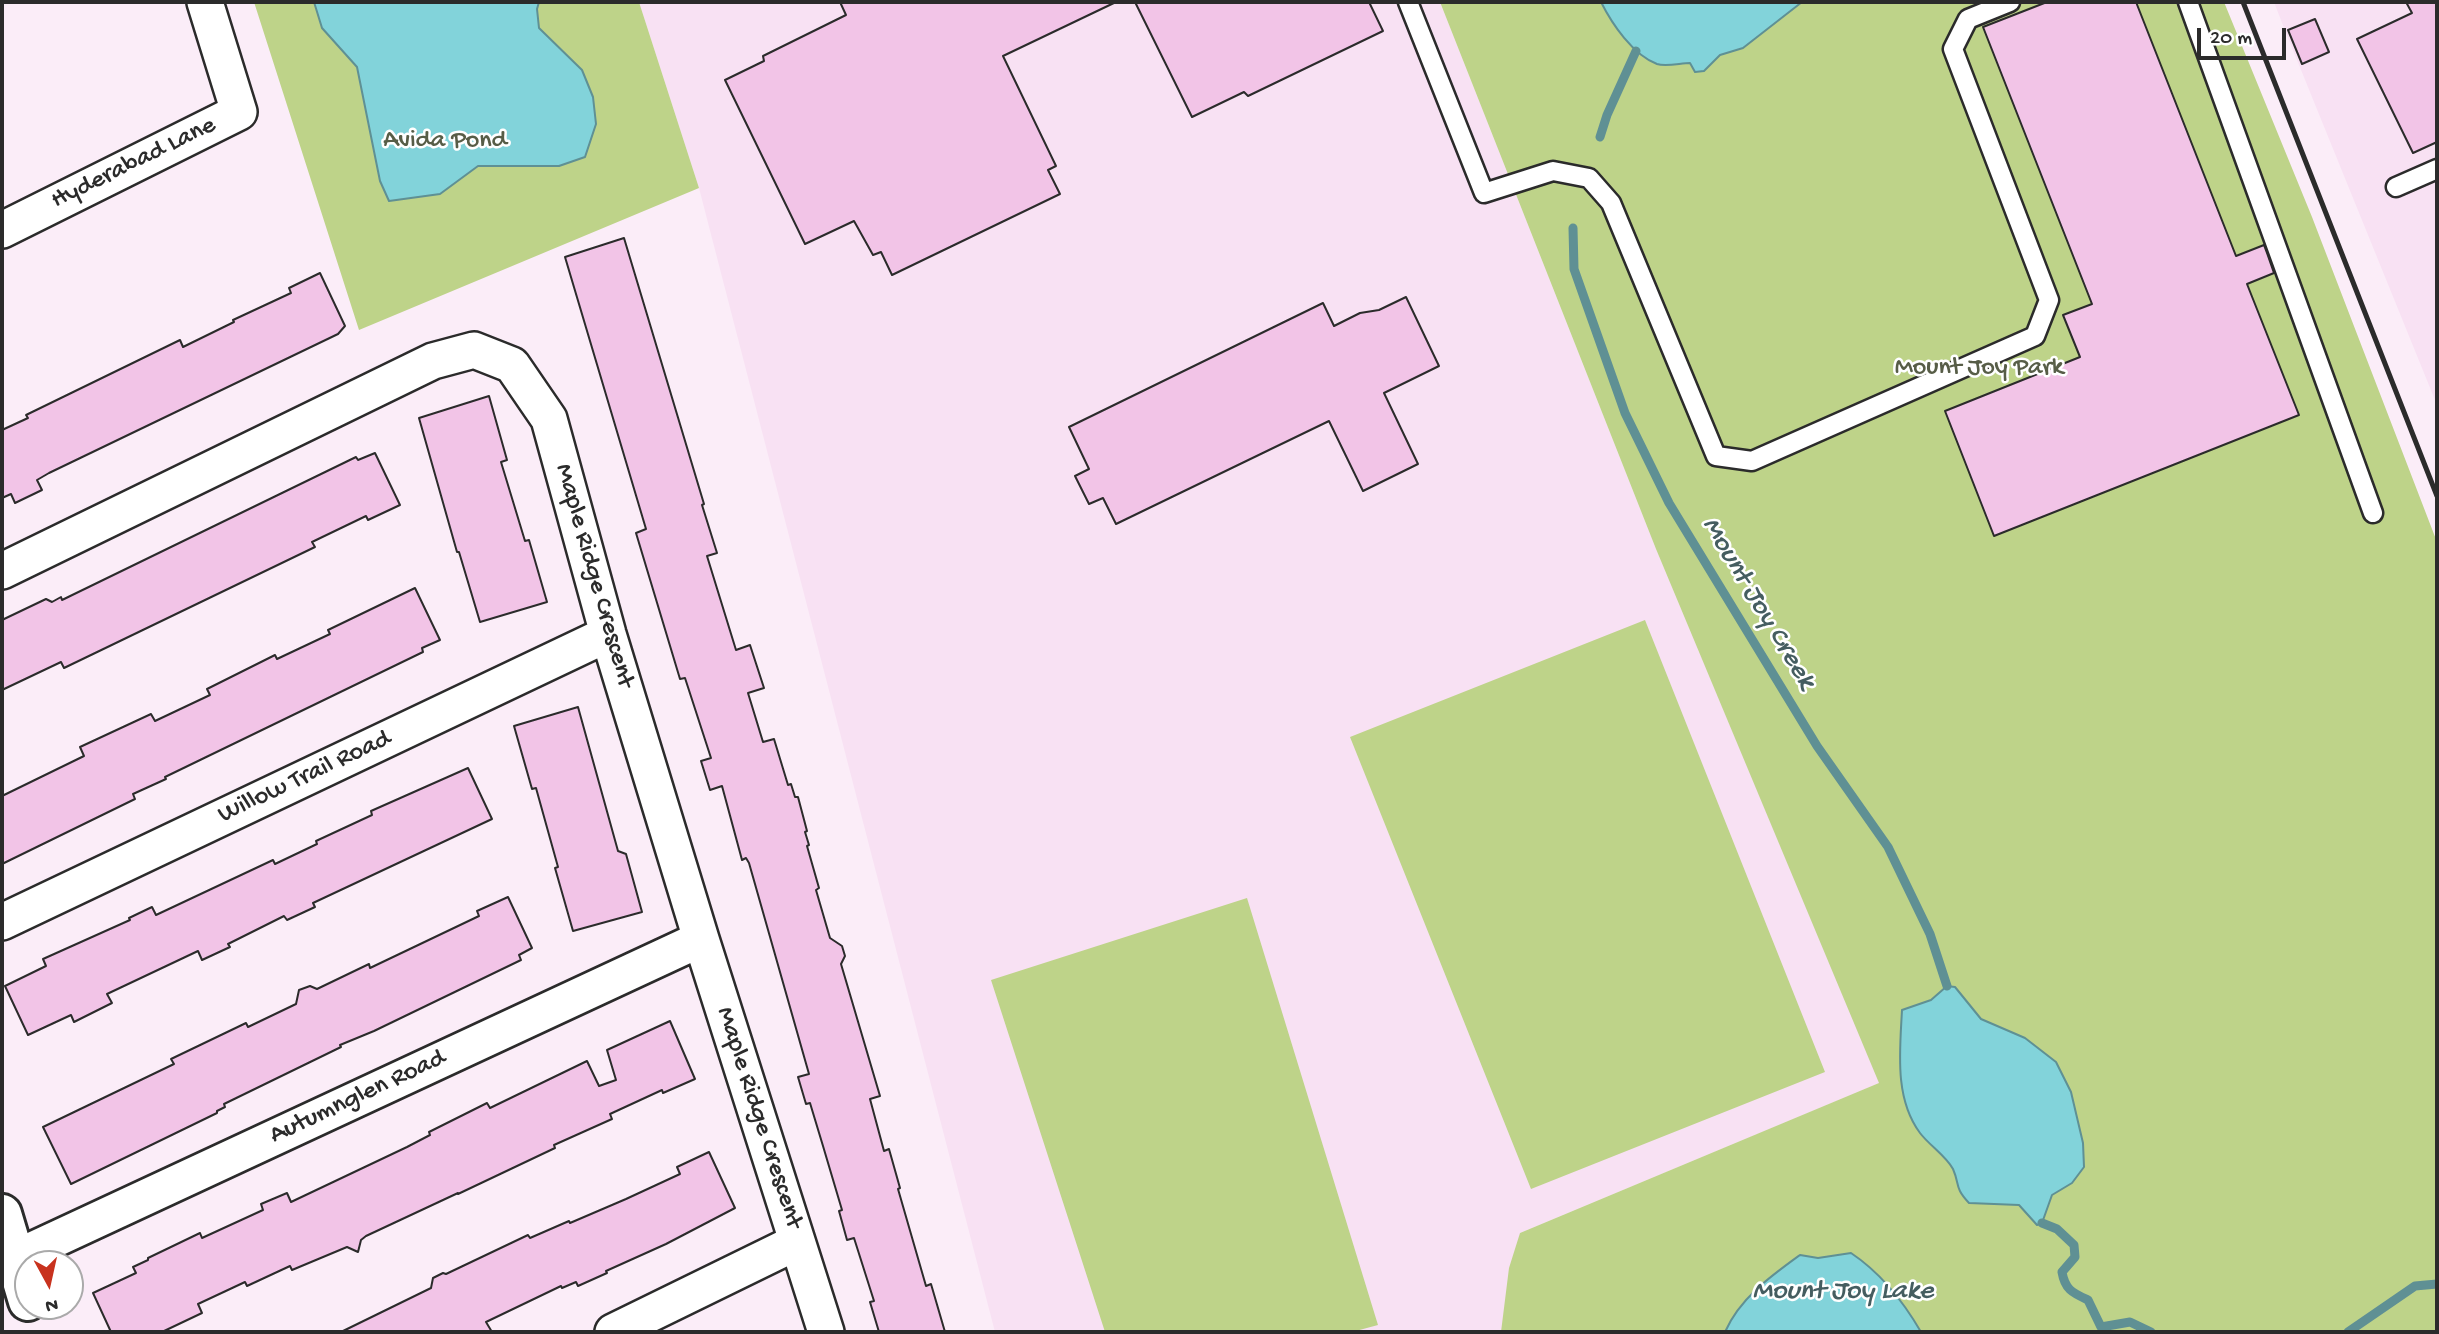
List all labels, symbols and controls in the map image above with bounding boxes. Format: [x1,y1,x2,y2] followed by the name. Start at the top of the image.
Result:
[2201,14,2290,58] scale bar
[2210,27,2252,52] text: 20 m
[47,111,221,217] street label: Hyderabad Lane
[383,126,507,158] park label: Avida Pond
[1895,353,2063,385] park label: Mount Joy Park
[546,461,640,691] street label: Maple Ridge Crescent
[1692,512,1822,696] water label: Mount Joy Creek
[214,724,396,832] street label: Willow Trail Road
[707,1003,809,1233] street label: Maple Ridge Crescent
[265,1044,451,1152] street label: Autumnglen Road
[14,1250,84,1320] north arrow
[1753,1276,1933,1310] water label: Mount Joy Lake
[44,1292,59,1317] text: N

